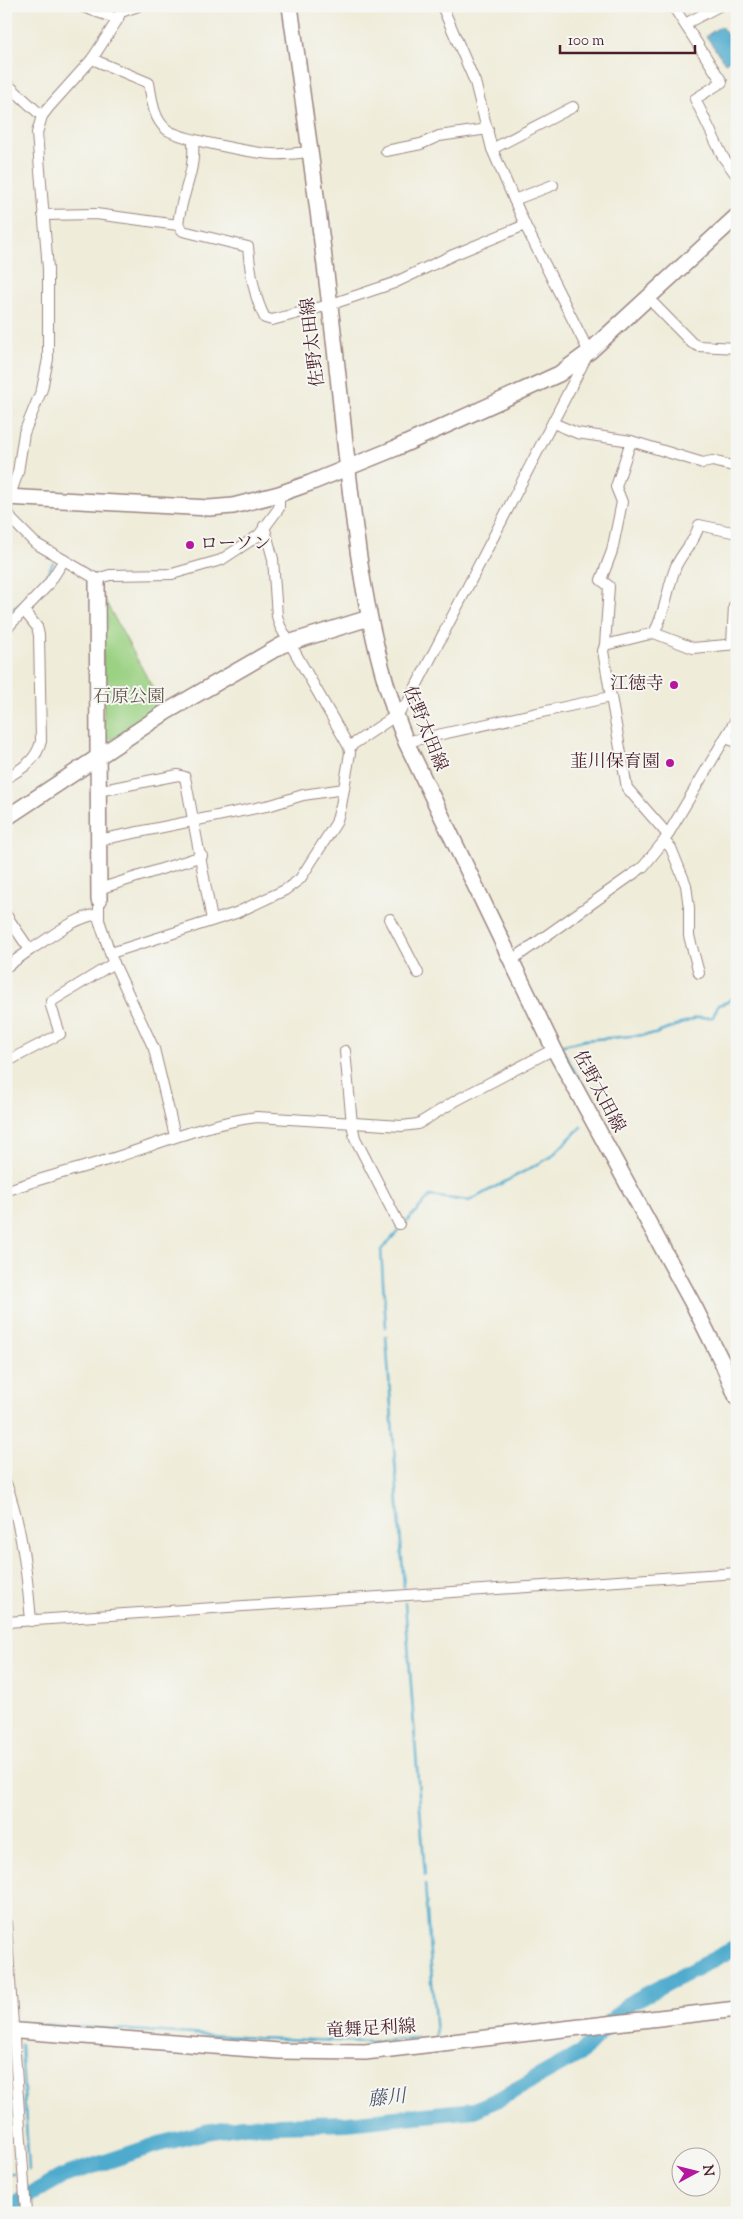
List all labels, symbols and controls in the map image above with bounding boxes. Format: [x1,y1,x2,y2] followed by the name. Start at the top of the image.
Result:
[560,22,696,54] scale bar
[568,31,605,52] text: 100 m
[296,296,332,388] street label: 佐野太田線
[200,532,271,558] place label: ローソン
[184,539,196,551] marker: ローソン
[610,672,664,698] place label: 江徳寺
[668,679,680,691] marker: 江徳寺
[395,682,453,776] street label: 佐野太田線
[93,685,165,711] park label: 石原公園
[570,750,660,776] place label: 韮川保育園
[664,757,676,769] marker: 韮川保育園
[565,1046,631,1138] street label: 佐野太田線
[325,2015,417,2045] street label: 竜舞足利線
[367,2083,409,2114] water label: 藤川
[670,2146,720,2196] north arrow
[696,2164,718,2177] text: N

